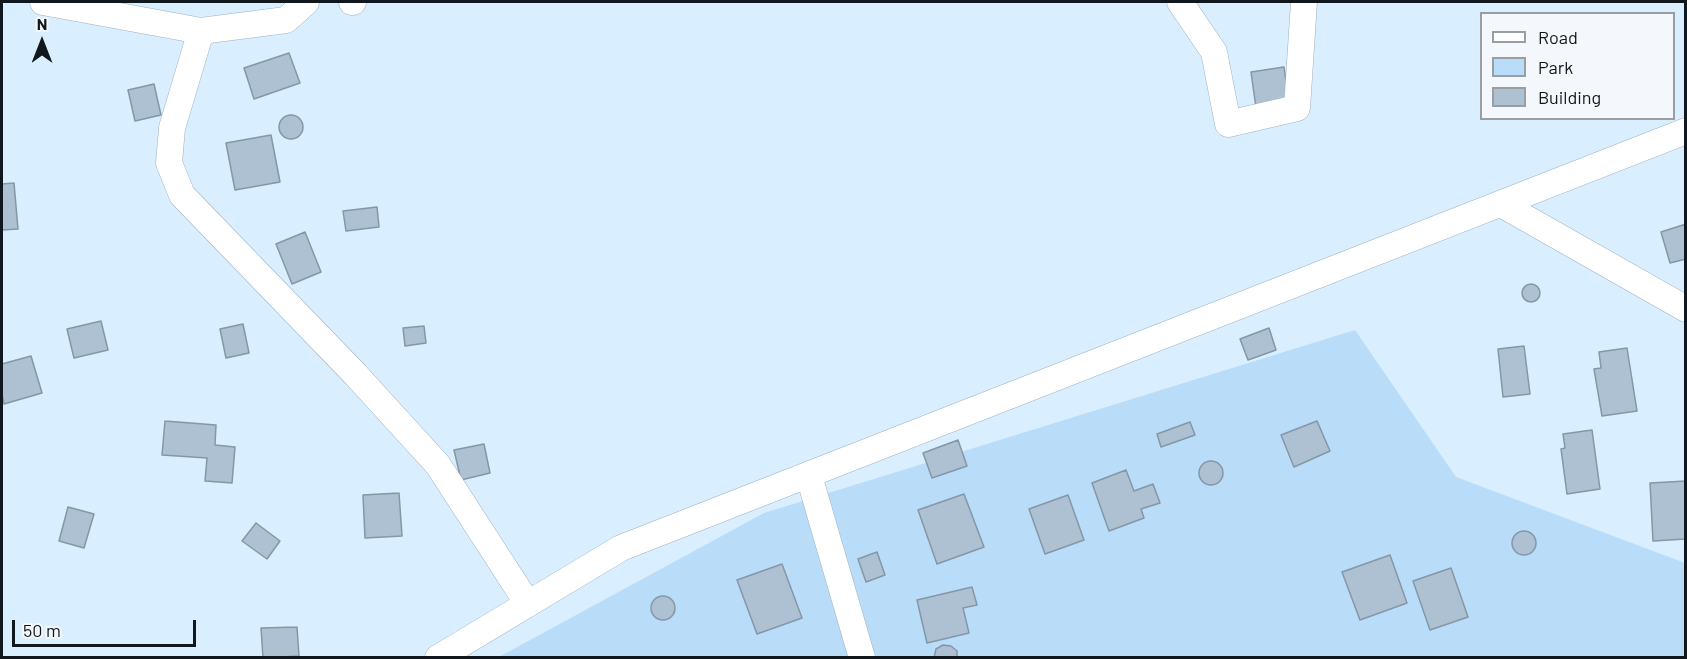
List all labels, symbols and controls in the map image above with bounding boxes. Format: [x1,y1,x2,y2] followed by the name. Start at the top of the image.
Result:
[12,12,72,72] north arrow
[1480,12,1675,120] legend
[37,14,47,33] text: N
[1538,26,1578,48] text: Road
[1538,56,1573,78] text: Park
[1538,86,1601,108] text: Building
[15,608,200,646] scale bar
[23,619,61,641] text: 50 m

